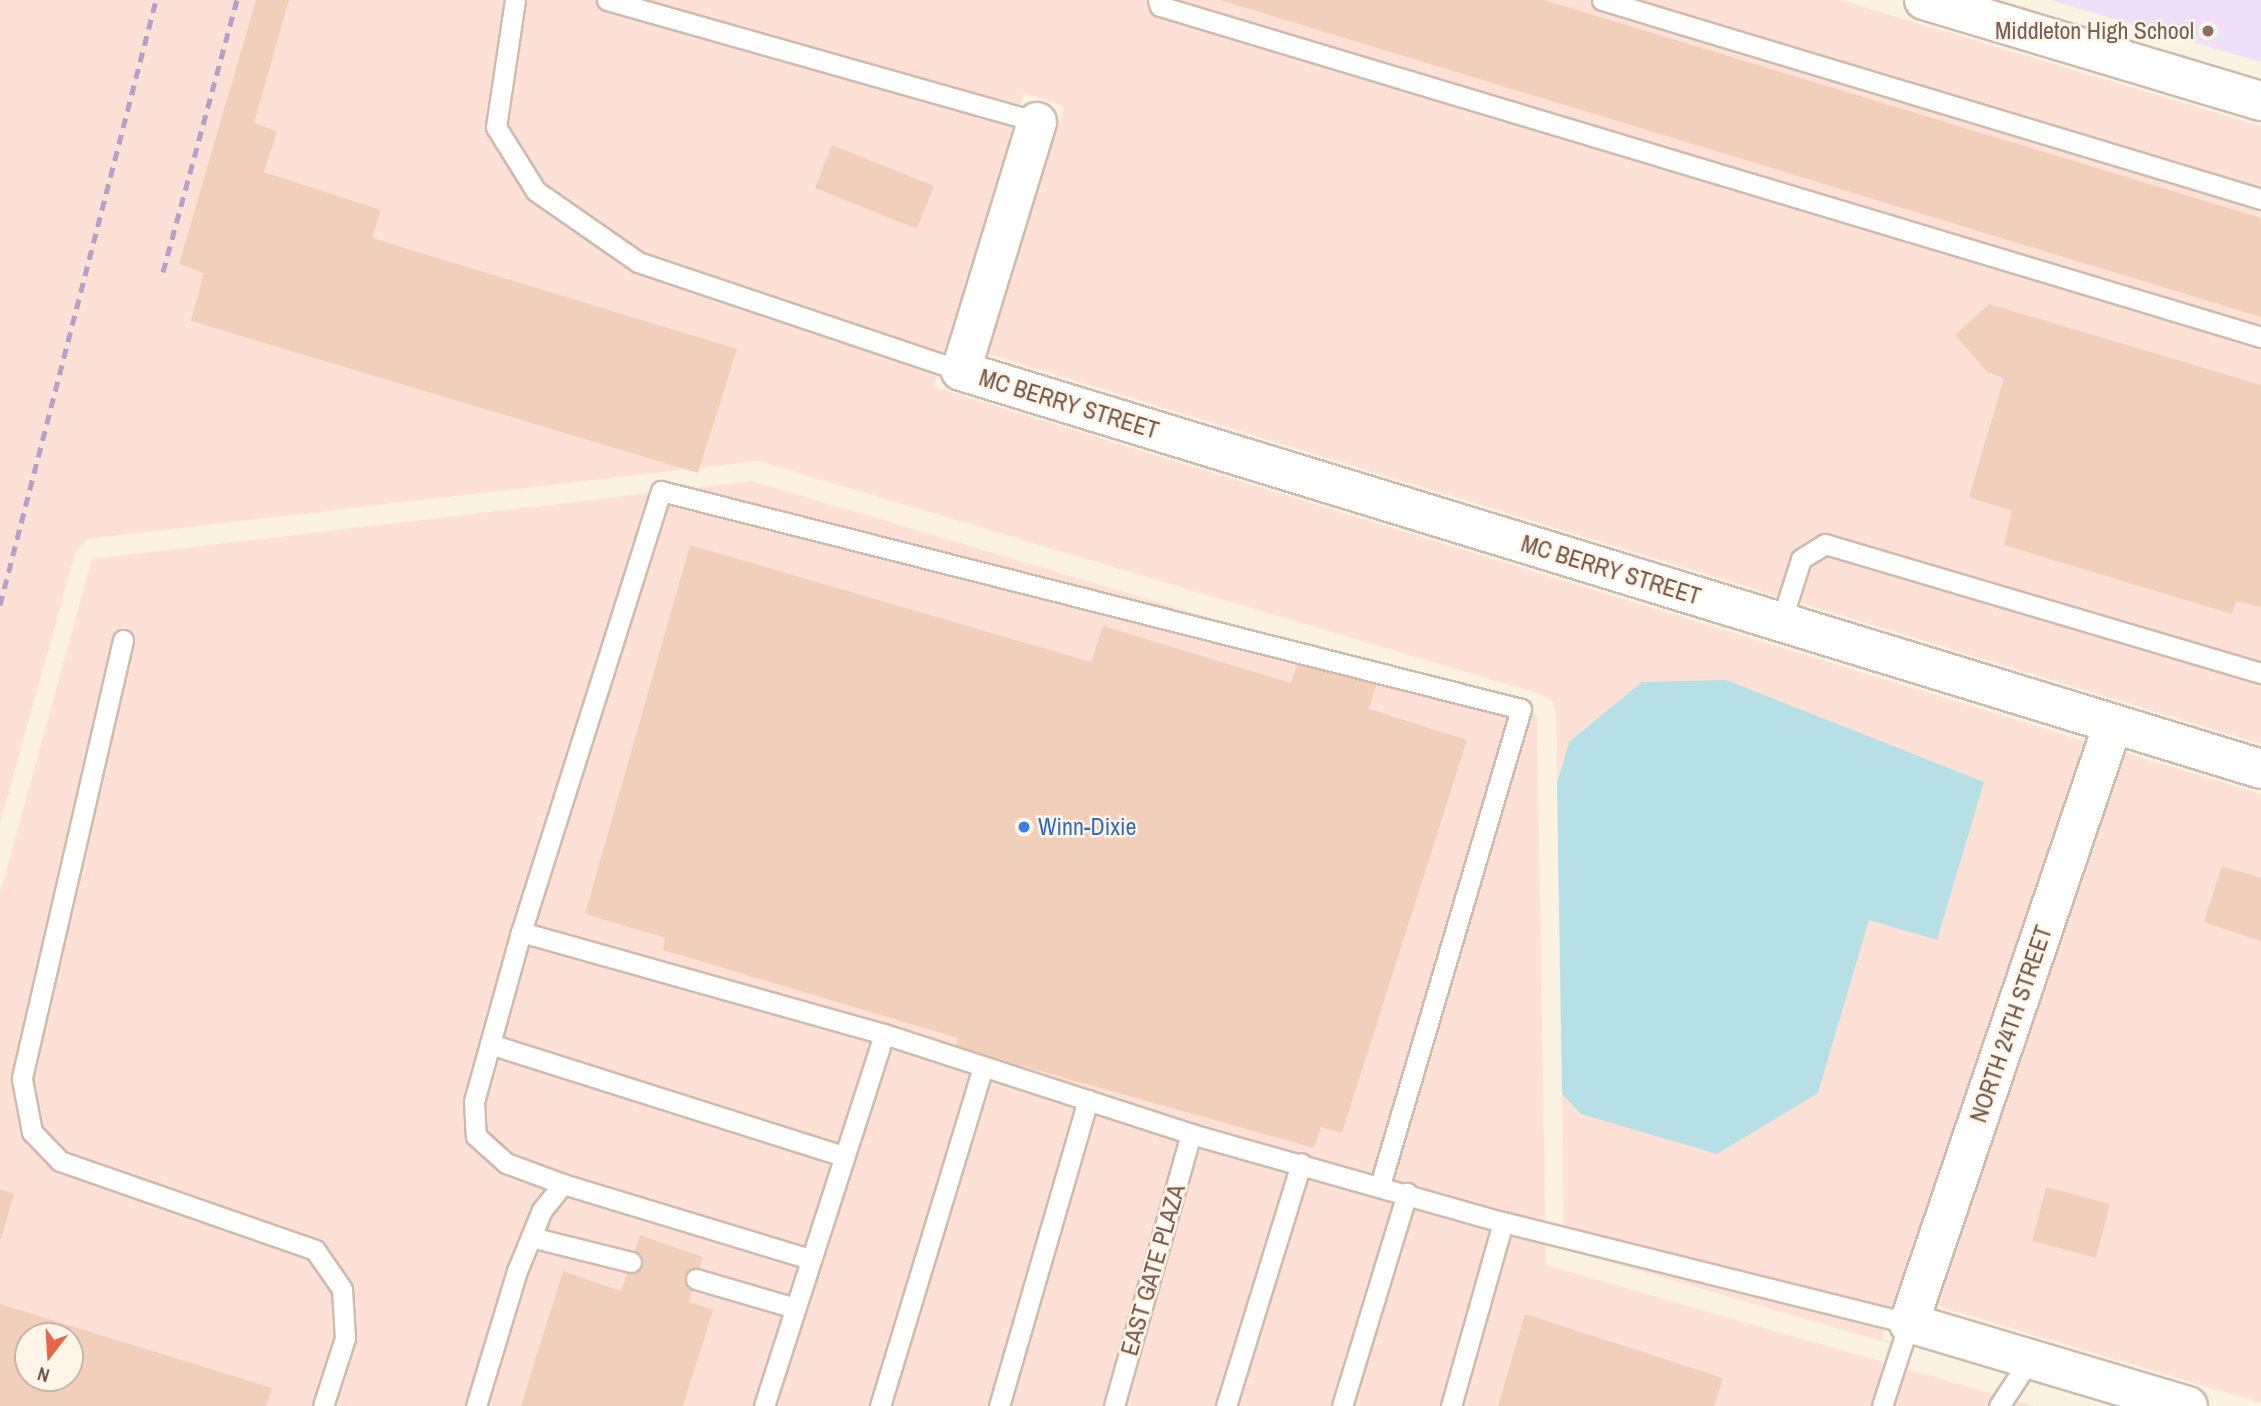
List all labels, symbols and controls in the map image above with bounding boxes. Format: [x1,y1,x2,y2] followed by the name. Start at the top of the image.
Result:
[1995,17,2194,45] place label: Middleton High School
[2200,23,2216,39] marker: Middleton High School
[976,363,1162,445] street label: MC BERRY STREET
[1518,529,1704,611] street label: MC BERRY STREET
[1038,813,1136,841] place label: Winn-Dixie
[1016,819,1032,835] marker: Winn-Dixie
[1964,922,2058,1126] street label: NORTH 24TH STREET
[1115,1181,1191,1359] street label: EAST GATE PLAZA
[14,1322,84,1392] north arrow
[34,1361,53,1389] text: N

